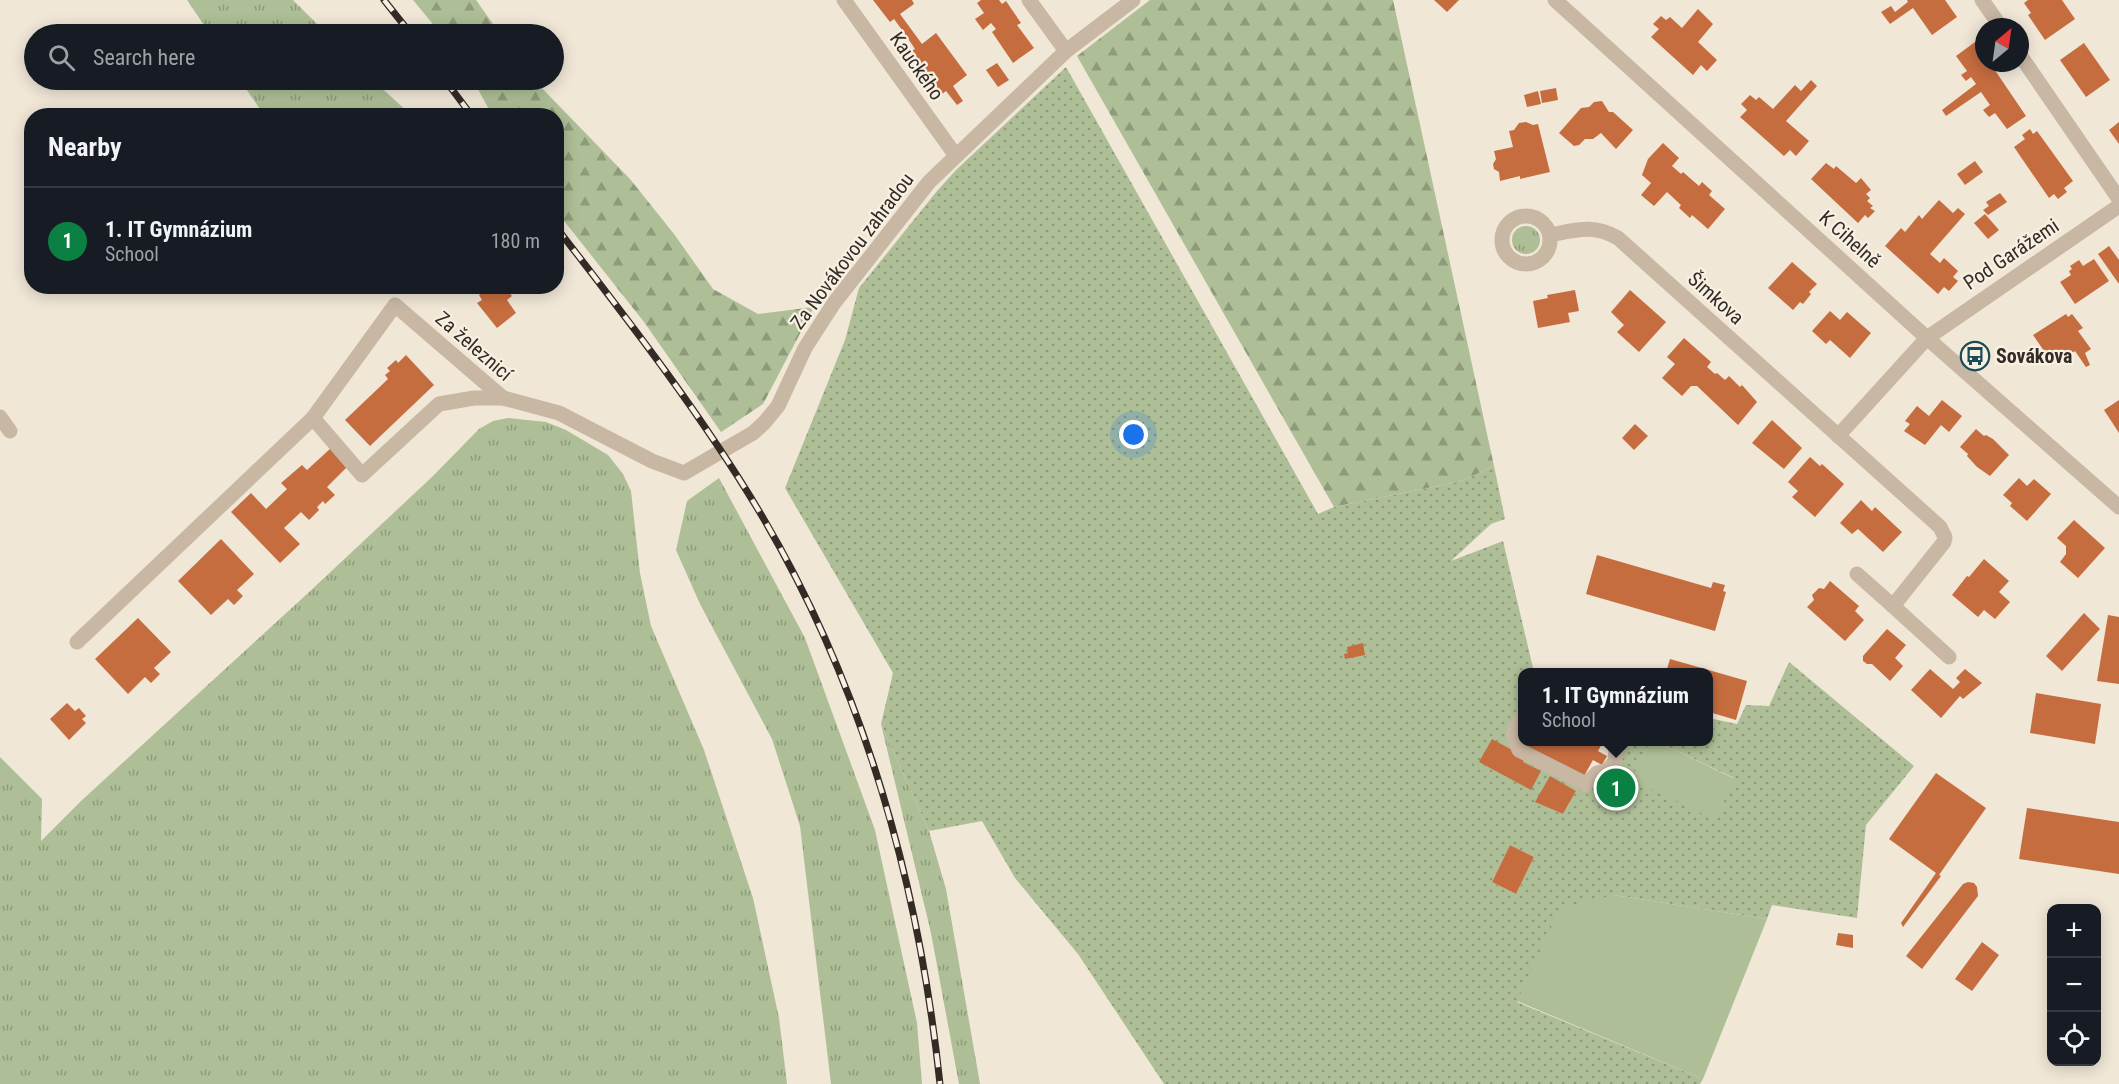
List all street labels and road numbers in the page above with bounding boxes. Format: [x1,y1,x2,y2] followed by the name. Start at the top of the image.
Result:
[885,27,949,105] street label: Kauckého
[785,168,919,334] street label: Za Novákovou zahradou
[1814,205,1886,273] street label: K Cihelně
[1959,213,2063,295] street label: Pod Garážemi
[1683,267,1749,329] street label: Šimkova
[431,306,518,387] street label: Za železnicí

